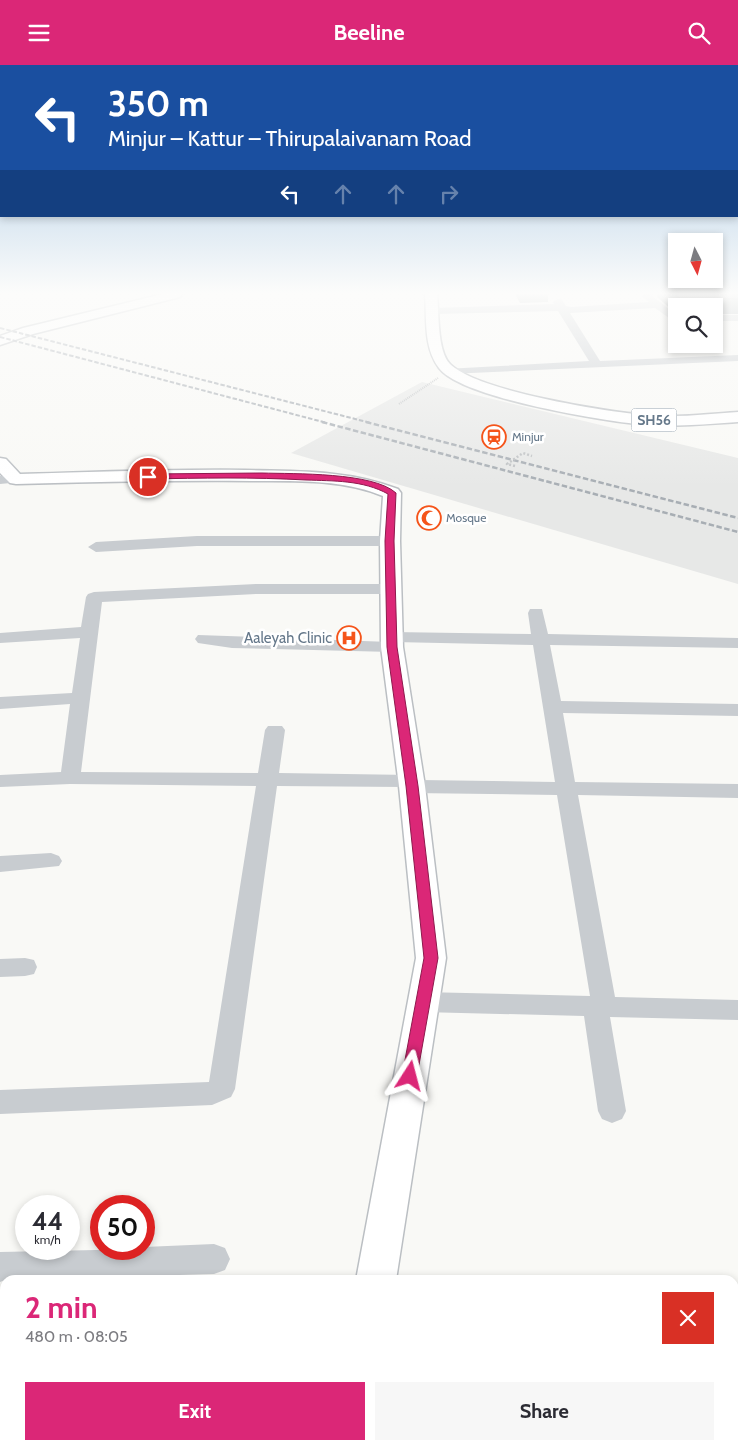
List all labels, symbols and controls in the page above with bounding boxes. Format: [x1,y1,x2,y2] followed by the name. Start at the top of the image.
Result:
[25,19,53,47] icon: menu
[334,19,404,46] text: Beeline
[685,19,713,47] icon: search
[108,82,209,125] text: 350 m
[25,85,90,150] icon: left
[108,125,472,152] text: Minjur – Kattur – Thirupalaivanam Road
[276,180,304,208] icon: left
[329,180,357,208] icon: ahead
[382,180,410,208] icon: ahead
[435,180,463,208] icon: right
[668,233,722,287] north arrow
[668,233,723,353] map controls
[668,298,723,353] button: search
[632,409,676,431] road number: SH56
[481,424,507,450] station icon: Minjur
[512,429,544,444] place label: Minjur
[127,456,169,498] pin
[134,463,162,491] icon: arrive
[416,505,442,531] mosque icon: Mosque
[446,510,486,525] place label: Mosque
[336,625,362,651] hospital icon: Aaleyah Clinic
[244,629,332,647] place label: Aaleyah Clinic
[383,1049,435,1101] position arrow
[90,1195,155,1260] speed limit sign: 50
[32,1206,63,1236] text: 44
[34,1232,61,1247] text: km/h
[25,1289,97,1326] text: 2 min
[662,1292,714,1344] button: close
[25,1327,128,1346] text: 480 m · 08:05
[25,1382,365,1440] button: Exit
[375,1382,714,1440] button: Share

